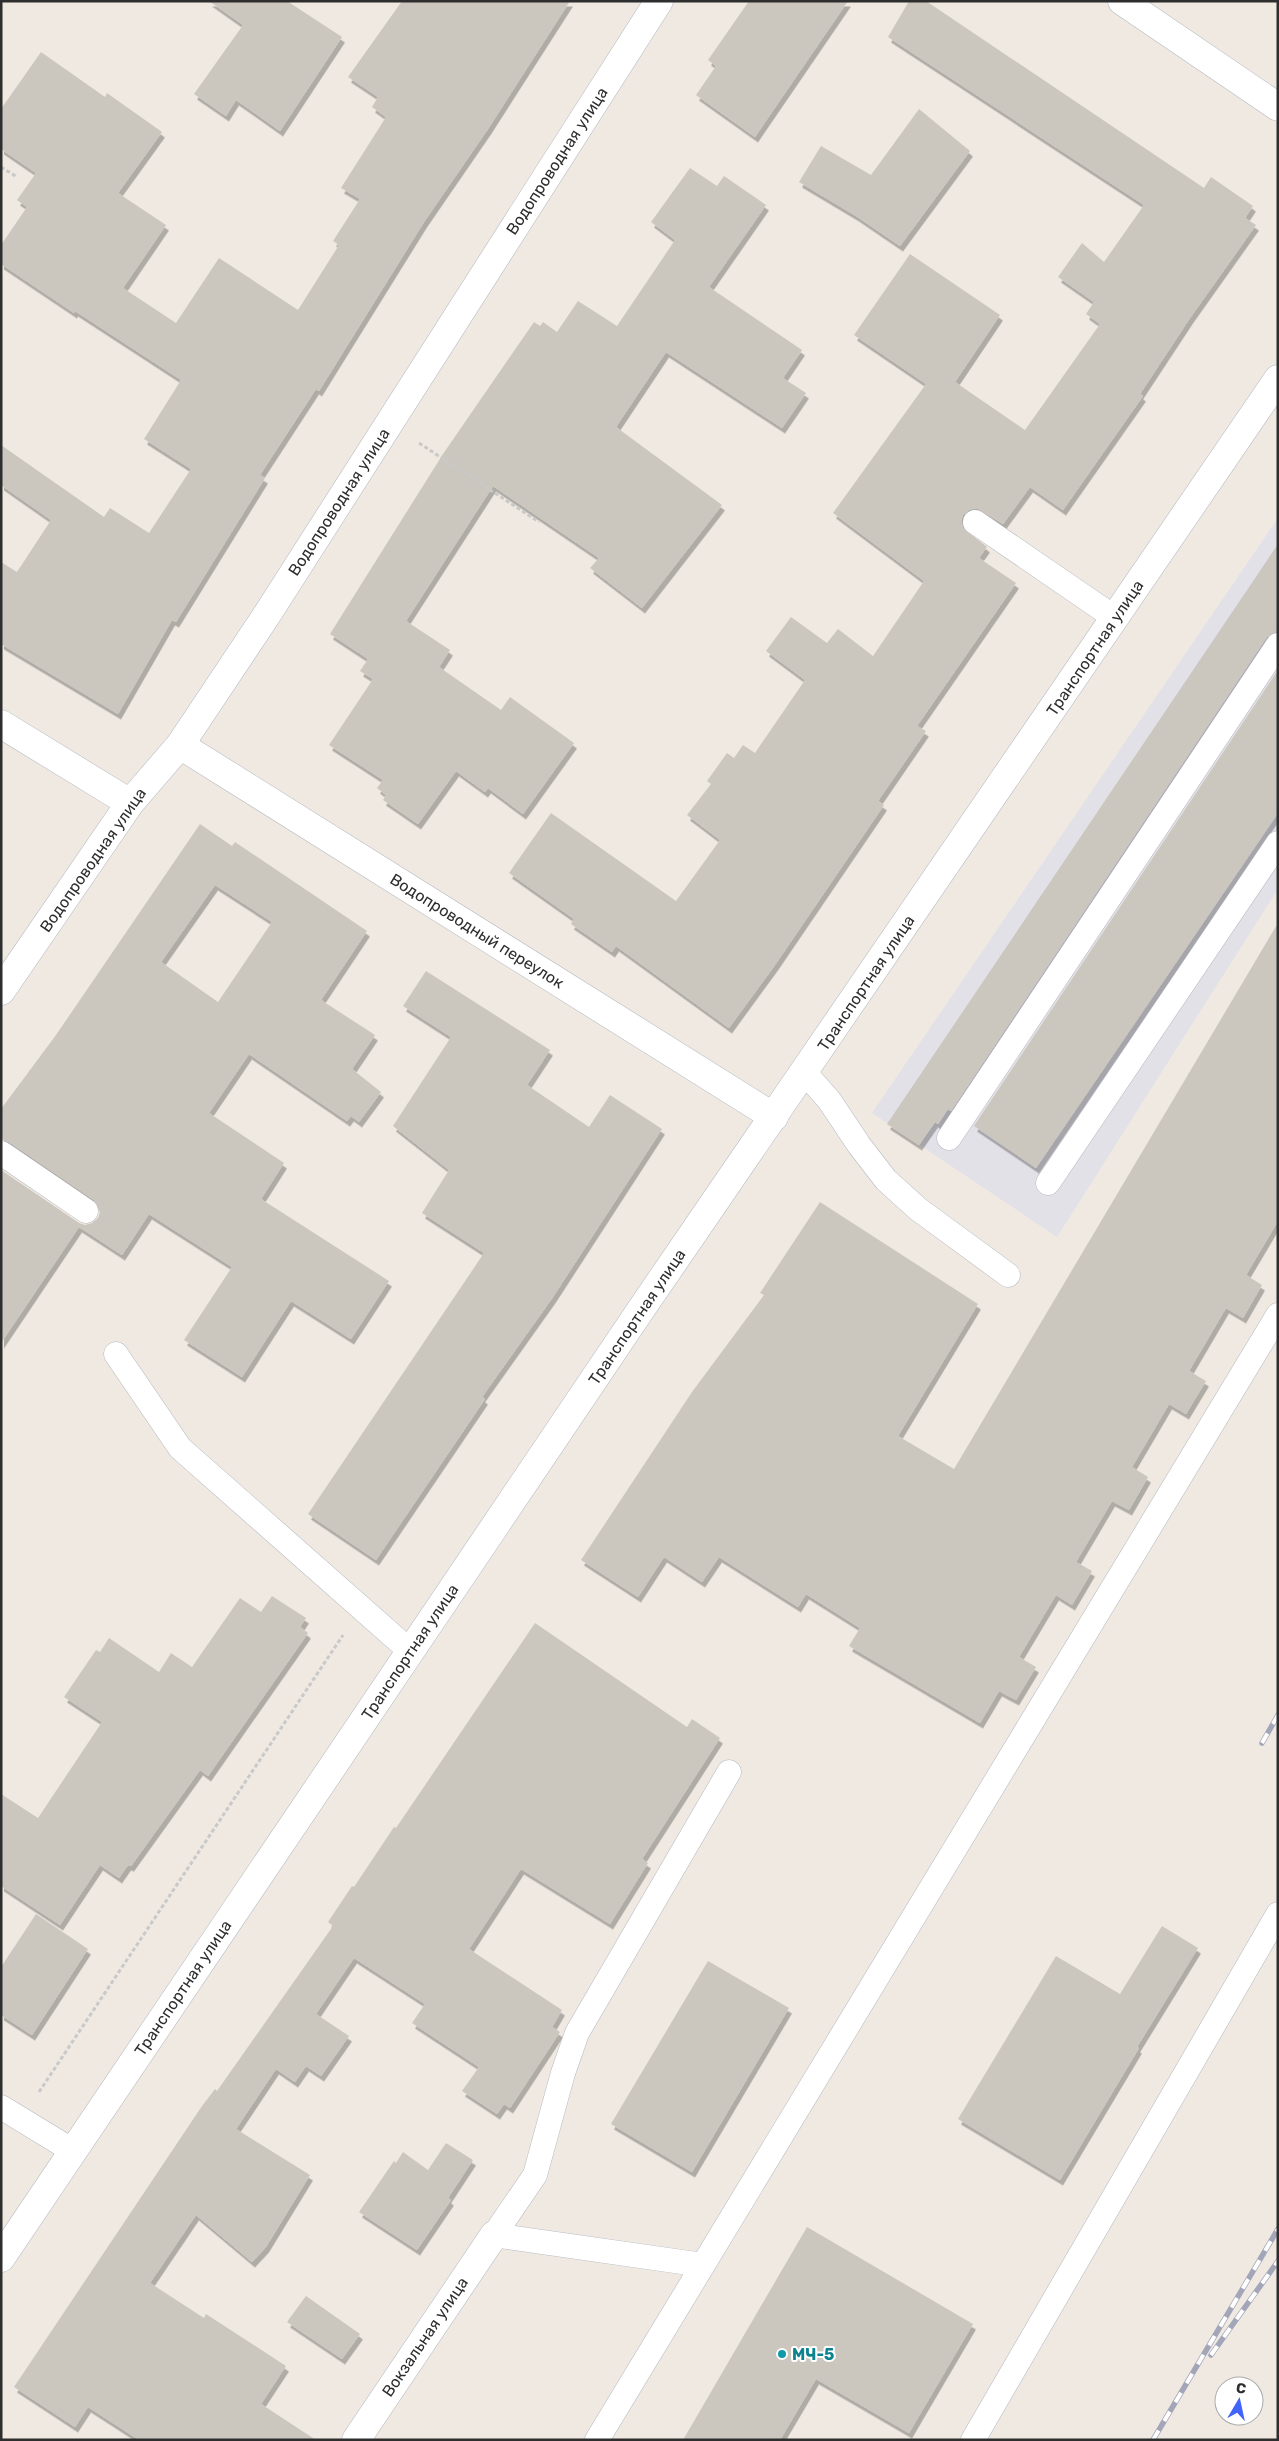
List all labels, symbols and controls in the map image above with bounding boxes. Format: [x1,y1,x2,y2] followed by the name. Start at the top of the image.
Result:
[502,84,612,238] street label: Водопроводная улица
[284,425,394,579] street label: Водопроводная улица
[1042,576,1148,720] street label: Транспортная улица
[36,784,150,936] street label: Водопроводная улица
[387,870,568,993] street label: Водопроводный переулок
[813,911,919,1055] street label: Транспортная улица
[584,1245,690,1389] street label: Транспортная улица
[357,1580,463,1724] street label: Транспортная улица
[130,1916,236,2060] street label: Транспортная улица
[378,2274,472,2400] street label: Вокзальная улица
[792,2345,834,2364] place label: МЧ-5
[776,2348,788,2360] marker: МЧ-5
[1214,2376,1264,2426] north arrow
[1235,2379,1247,2398] text: С

